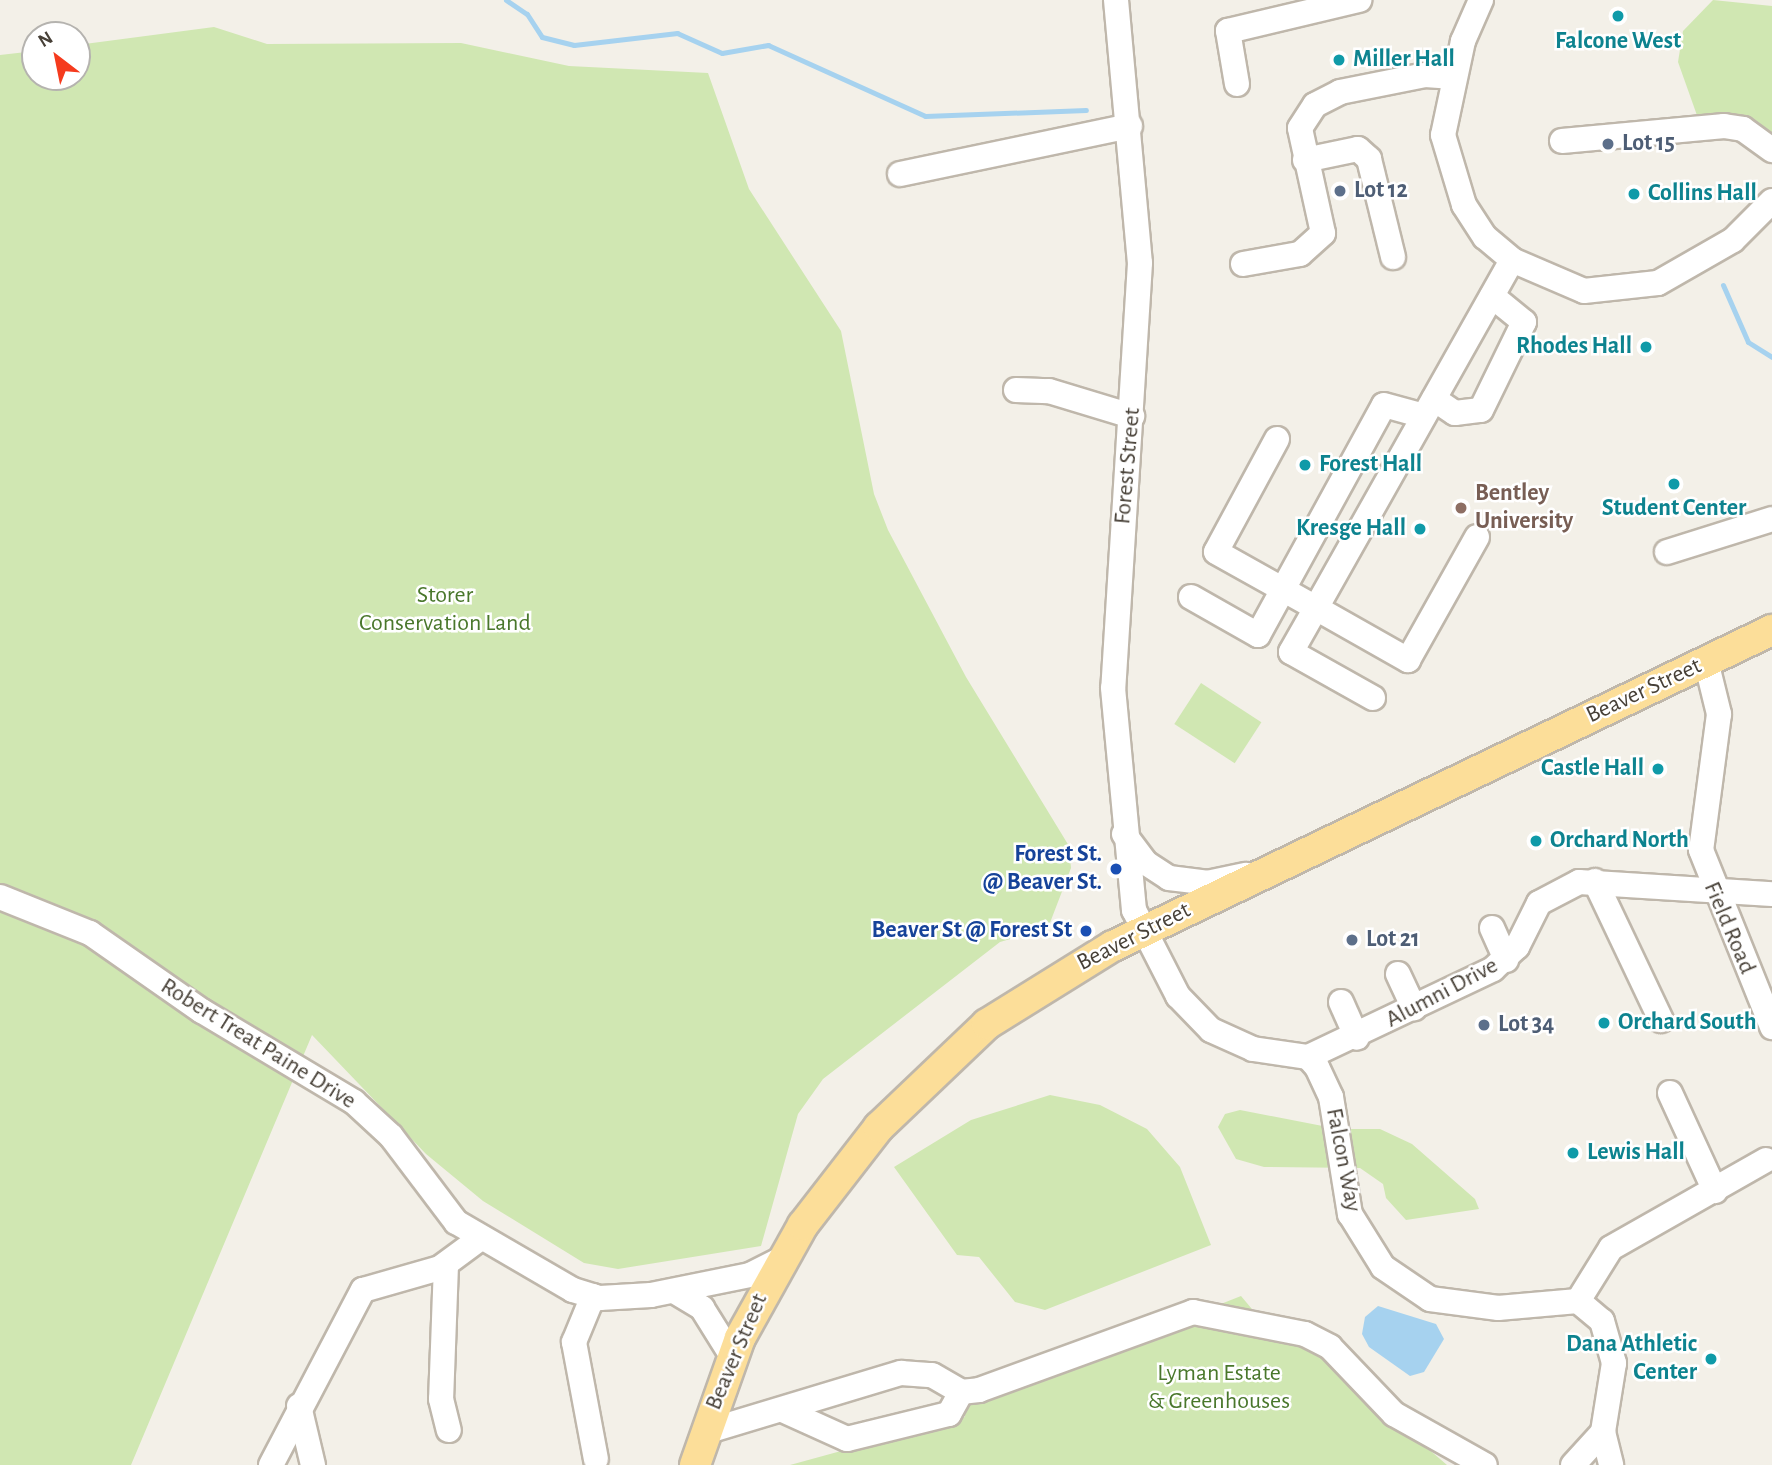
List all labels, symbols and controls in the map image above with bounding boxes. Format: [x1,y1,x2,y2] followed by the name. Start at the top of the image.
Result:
[1610,8,1626,24] marker: Falcone West
[21,21,91,91] north arrow
[35,28,56,51] text: N
[1555,28,1681,56] place label: Falcone West
[1353,46,1455,74] place label: Miller Hall
[1331,52,1347,68] marker: Miller Hall
[1622,130,1675,158] place label: Lot 15
[1600,136,1616,152] marker: Lot 15
[1354,177,1408,205] place label: Lot 12
[1648,180,1757,208] place label: Collins Hall
[1332,183,1348,199] marker: Lot 12
[1626,186,1642,202] marker: Collins Hall
[1516,333,1632,361] place label: Rhodes Hall
[1638,339,1654,355] marker: Rhodes Hall
[1109,407,1147,525] street label: Forest Street
[1319,451,1422,479] place label: Forest Hall
[1297,457,1313,473] marker: Forest Hall
[1666,476,1682,492] marker: Student Center
[1475,480,1573,536] place label: Bentley University
[1602,495,1746,523] place label: Student Center
[1453,500,1469,516] marker: Bentley University
[1296,515,1406,543] place label: Kresge Hall
[1412,521,1428,537] marker: Kresge Hall
[359,582,531,638] park label: Storer Conservation Land
[1582,652,1706,730] street label: Beaver Street
[1541,755,1644,783] place label: Castle Hall
[1650,761,1666,777] marker: Castle Hall
[1550,827,1689,855] place label: Orchard North
[1528,833,1544,849] marker: Orchard North
[983,841,1102,897] place label: Forest St. @ Beaver St.
[1108,861,1124,877] marker: Forest St. @ Beaver St.
[1697,878,1761,978] street label: Field Road
[1072,896,1196,978] street label: Beaver Street
[872,917,1072,945] place label: Beaver St @ Forest St
[1078,923,1094,939] marker: Beaver St @ Forest St
[1366,926,1420,954] place label: Lot 21
[1344,932,1360,948] marker: Lot 21
[1381,951,1503,1035] street label: Alumni Drive
[155,972,361,1116] street label: Robert Treat Paine Drive
[1618,1009,1756,1037] place label: Orchard South
[1498,1011,1554,1039] place label: Lot 34
[1596,1015,1612,1031] marker: Orchard South
[1476,1017,1492,1033] marker: Lot 34
[1319,1106,1367,1214] street label: Falcon Way
[1587,1139,1685,1167] place label: Lewis Hall
[1565,1145,1581,1161] marker: Lewis Hall
[700,1289,774,1415] street label: Beaver Street
[1566,1331,1697,1387] place label: Dana Athletic Center
[1703,1351,1719,1367] marker: Dana Athletic Center
[1148,1360,1290,1416] park label: Lyman Estate & Greenhouses

